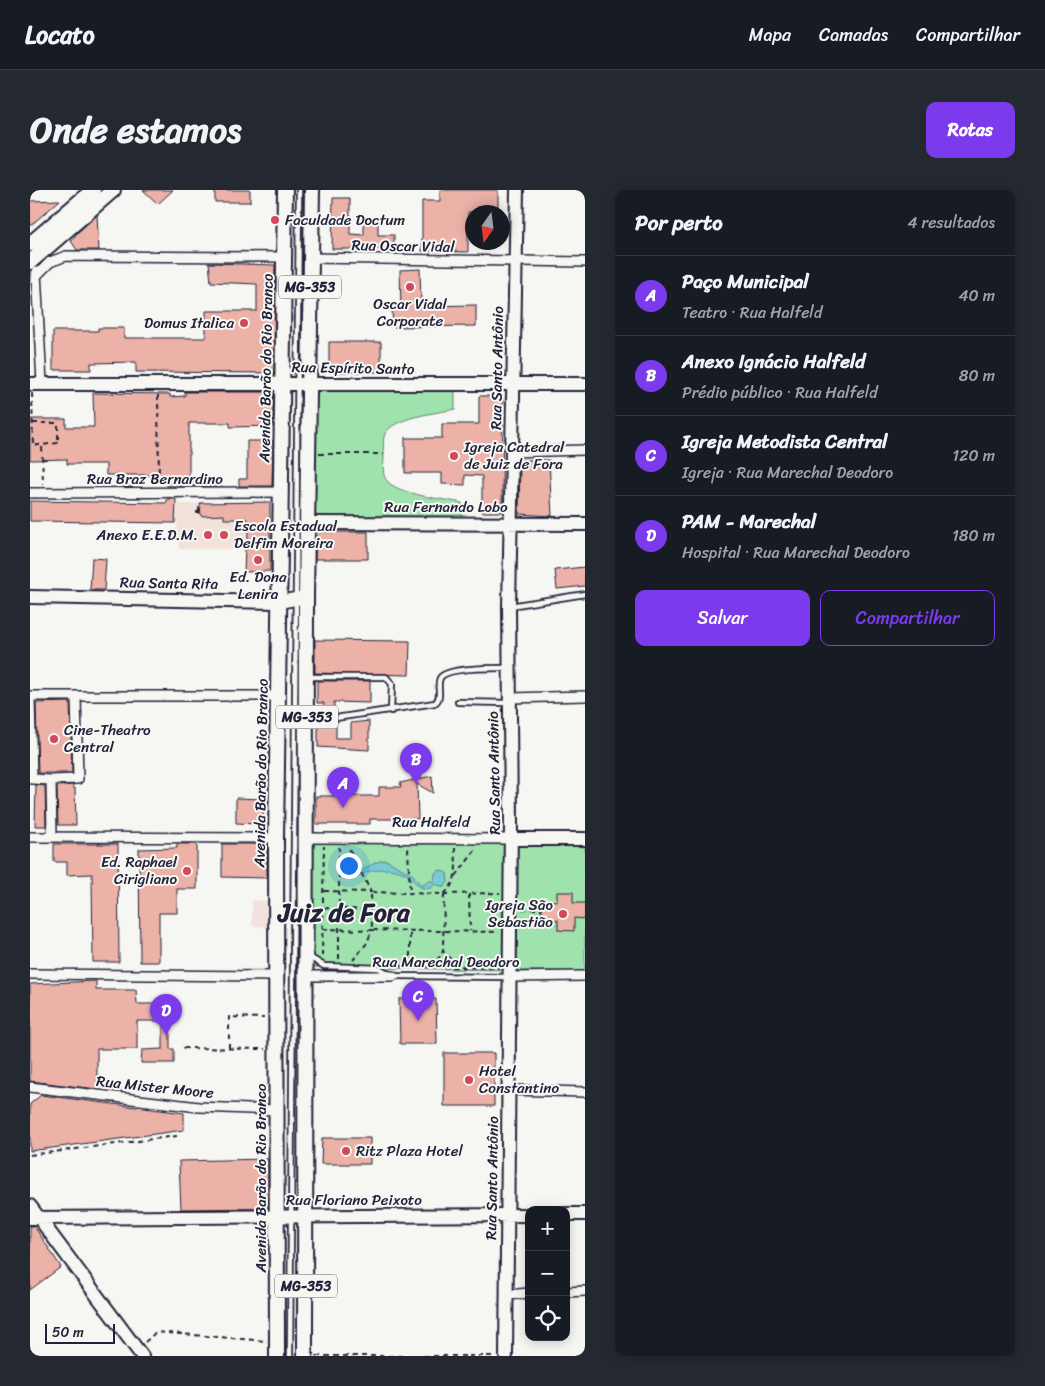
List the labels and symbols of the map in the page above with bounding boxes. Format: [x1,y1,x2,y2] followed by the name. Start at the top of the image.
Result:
[465,205,510,250] north arrow
[285,207,406,233] place label: Faculdade Doctum
[269,214,281,226] marker: Faculdade Doctum
[351,232,455,260] street label: Rua Oscar Vidal
[251,273,281,464] street label: Avenida Barão do Rio Branco
[279,275,341,298] road number: MG-353
[404,281,416,293] marker: Oscar Vidal Corporate
[373,291,447,334] place label: Oscar Vidal Corporate
[483,306,511,430] street label: Rua Santo Antônio
[144,310,234,336] place label: Domus Italica
[238,317,250,329] marker: Domus Italica
[291,354,415,382] street label: Rua Espírito Santo
[463,434,565,477] place label: Igreja Catedral de Juiz de Fora
[448,450,460,462] marker: Igreja Catedral de Juiz de Fora
[87,466,223,492] street label: Rua Braz Bernardino
[384,494,508,520] street label: Rua Fernando Lobo
[234,513,338,556] place label: Escola Estadual Delfim Moreira
[96,522,198,548] place label: Anexo E.E.D.M.
[202,529,214,541] marker: Anexo E.E.D.M.
[218,529,230,541] marker: Escola Estadual Delfim Moreira
[252,554,264,566] marker: Ed. Dona Lenira
[230,564,287,607] place label: Ed. Dona Lenira
[120,569,219,597] street label: Rua Santa Rita
[246,678,276,869] street label: Avenida Barão do Rio Branco
[276,706,338,728] road number: MG-353
[480,711,508,835] street label: Rua Santo Antônio
[64,717,151,760] place label: Cine-Theatro Central
[48,733,60,745] marker: Cine-Theatro Central
[400,743,432,784] pin: B
[327,767,359,808] pin: A
[392,809,471,835] street label: Rua Halfeld
[101,849,178,892] place label: Ed. Raphael Cirigliano
[336,853,362,879] your location
[181,865,193,877] marker: Ed. Raphael Cirigliano
[276,890,411,935] district label: Juiz de Fora
[484,892,554,935] place label: Igreja São Sebastião
[557,908,569,920] marker: Igreja São Sebastião
[373,949,520,975] street label: Rua Marechal Deodoro
[402,980,434,1021] pin: C
[150,994,182,1035] pin: D
[479,1058,559,1101] place label: Hotel Constantino
[95,1068,215,1106] street label: Rua Mister Moore
[463,1074,475,1086] marker: Hotel Constantino
[248,1083,274,1273] street label: Avenida Barão do Rio Branco
[478,1116,506,1240] street label: Rua Santo Antônio
[356,1138,463,1164] place label: Ritz Plaza Hotel
[340,1145,352,1157] marker: Ritz Plaza Hotel
[286,1187,422,1213] street label: Rua Floriano Peixoto
[275,1274,337,1298] road number: MG-353
[45,1321,115,1344] scale bar

